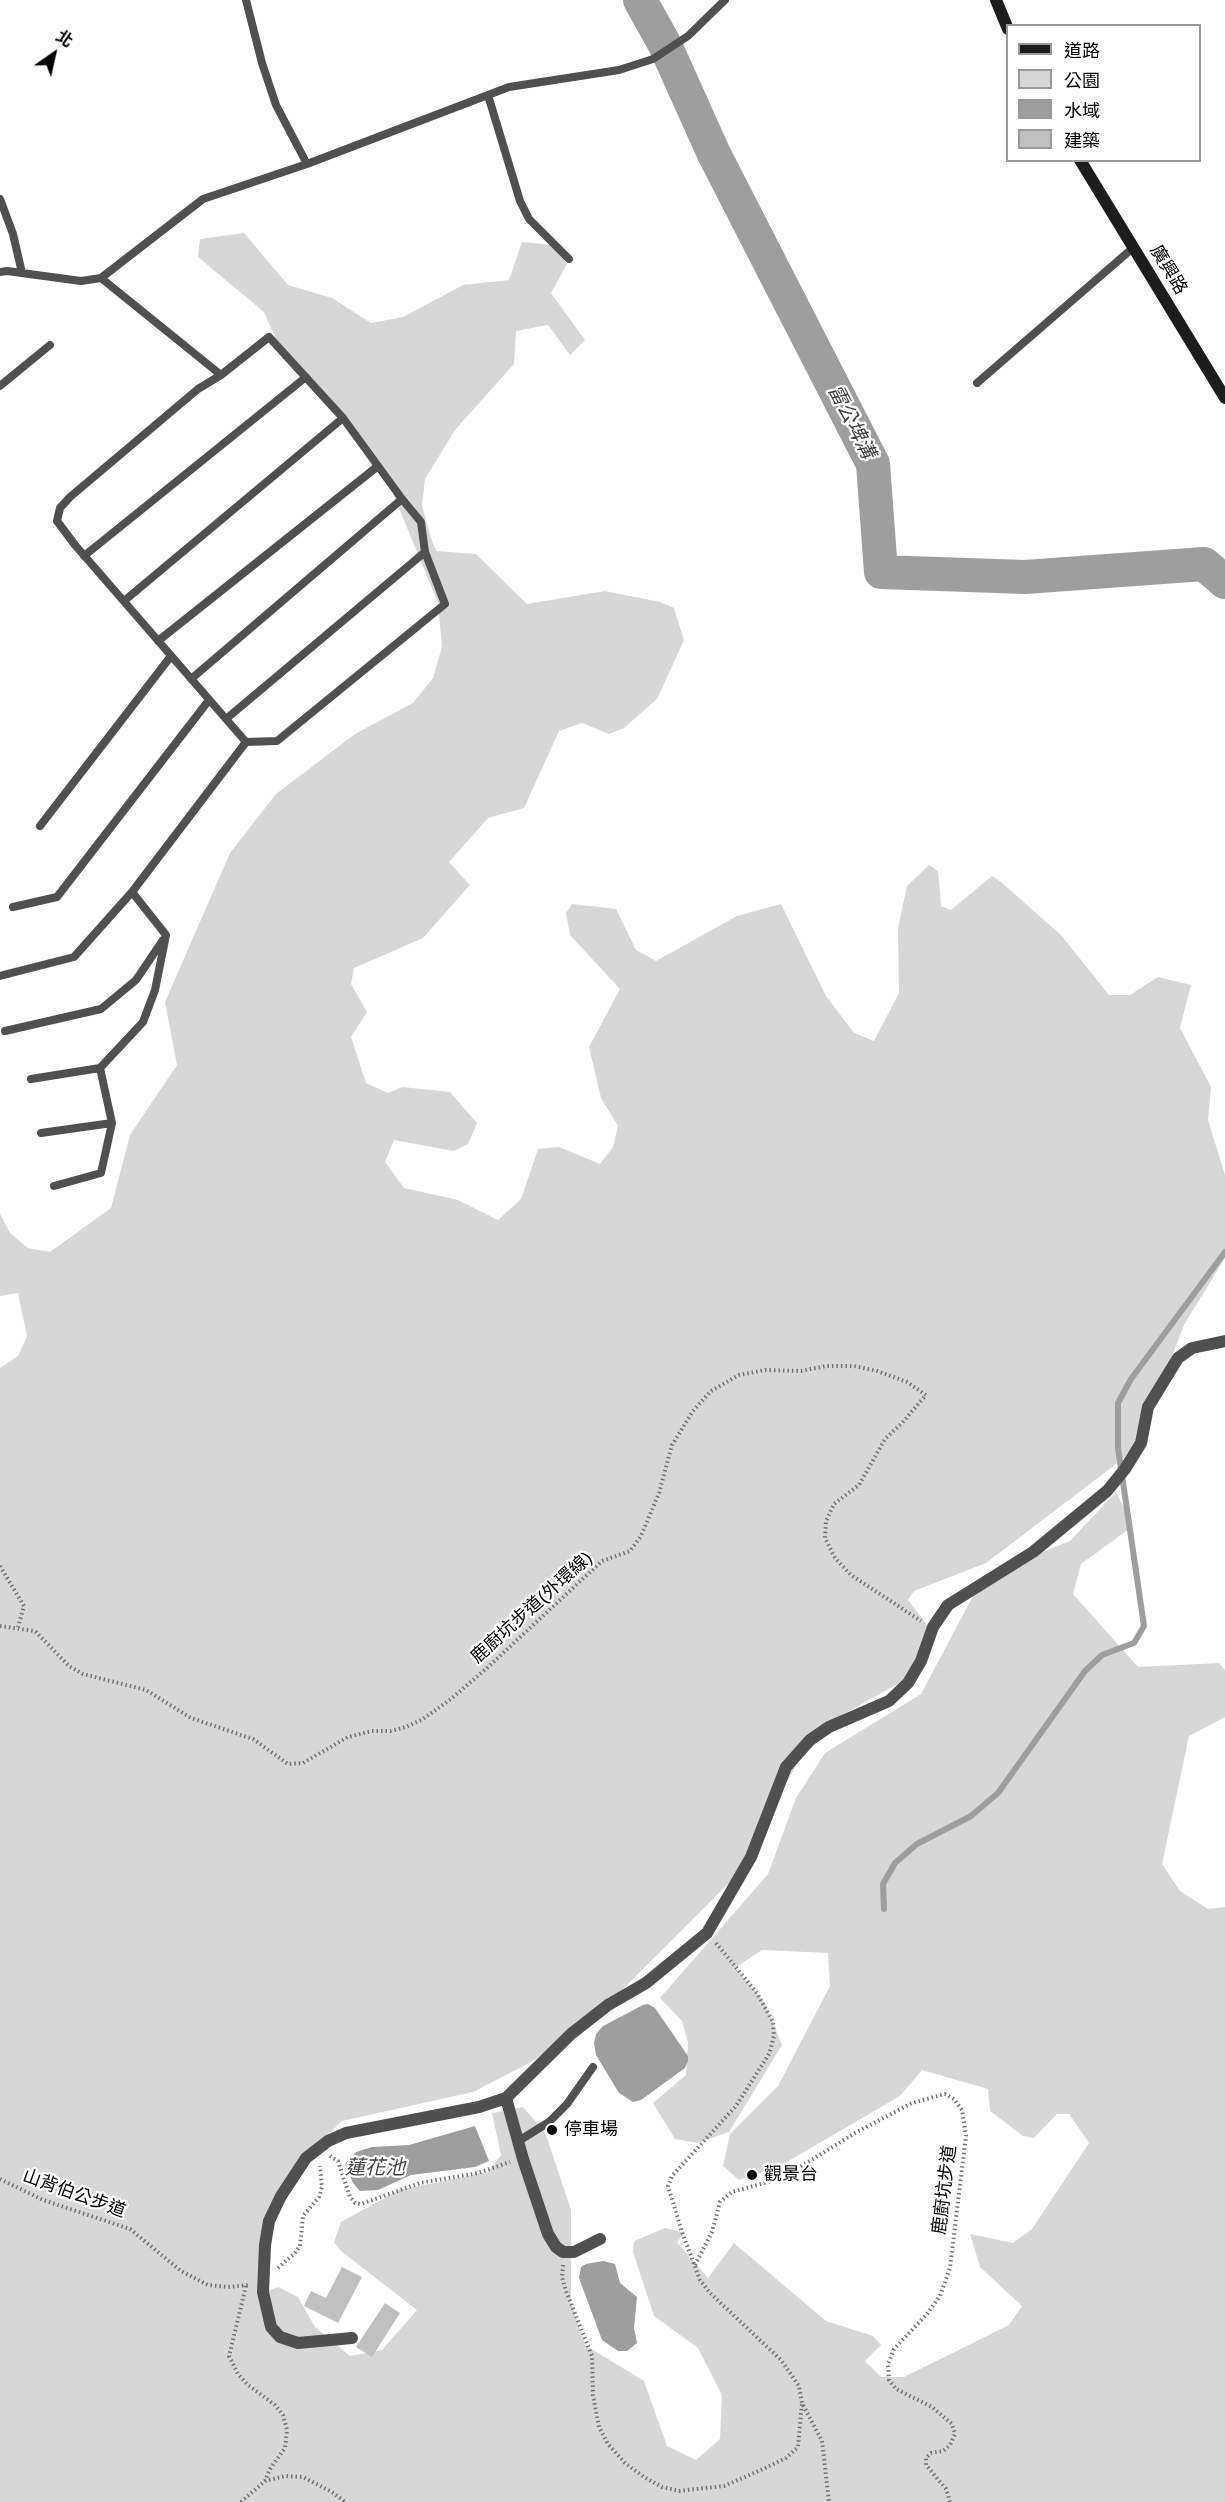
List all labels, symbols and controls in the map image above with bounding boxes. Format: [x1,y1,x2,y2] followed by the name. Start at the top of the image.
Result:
[24,24,84,84] north arrow
[1006,24,1201,162] legend
[53,27,76,50] text: 北
[1064,41,1100,61] text: 道路
[1064,71,1100,91] text: 公園
[1064,101,1100,121] text: 水域
[1064,131,1100,151] text: 建築
[1145,241,1191,299] street label: 廣興路
[822,381,880,463] water label: 雷公埤溝
[467,1548,597,1668] street label: 鹿廚坑步道(外環線)
[564,2119,618,2141] place label: 停車場
[545,2123,559,2137] marker: 停車場
[929,2144,961,2236] street label: 鹿廚坑步道
[345,2156,405,2180] water label: 蓮花池
[764,2164,818,2186] place label: 觀景台
[20,2165,128,2223] street label: 山背伯公步道
[745,2168,759,2182] marker: 觀景台

